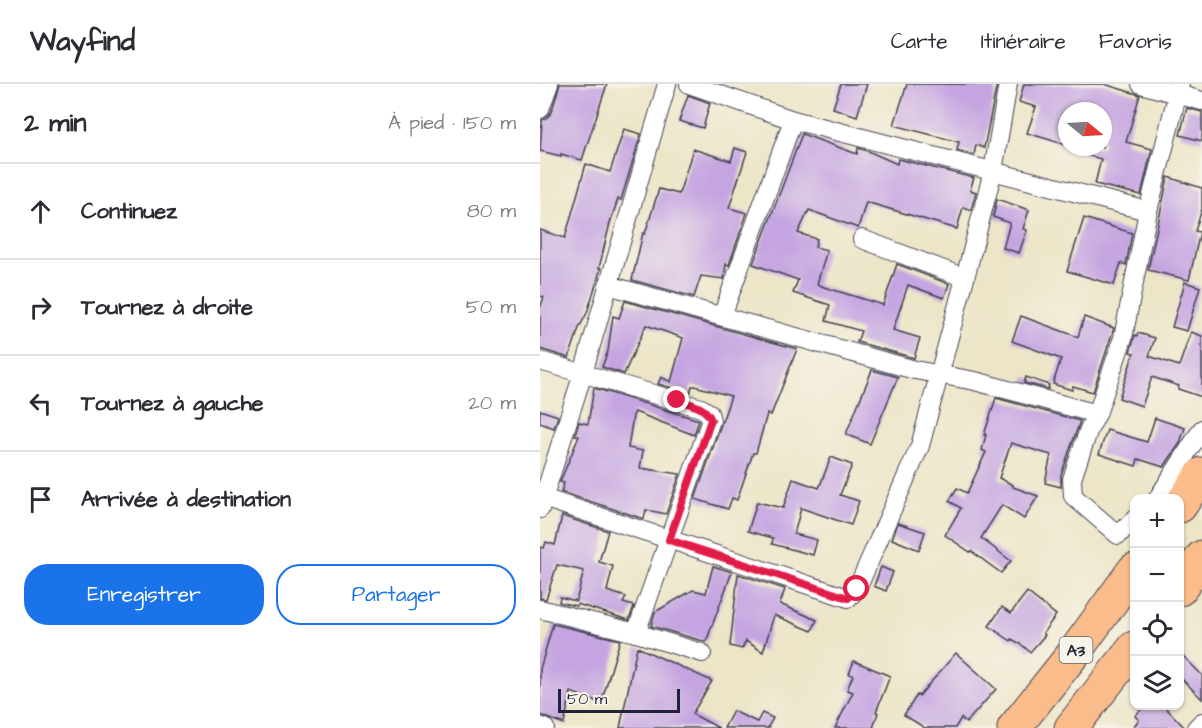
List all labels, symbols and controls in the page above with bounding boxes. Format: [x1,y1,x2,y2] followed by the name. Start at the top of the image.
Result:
[30,22,135,61] text: Wayfind
[891,27,948,56] text: Carte
[981,27,1066,56] text: Itinéraire
[1099,27,1172,56] text: Favoris
[1058,102,1112,156] north arrow
[24,105,86,141] text: 2 min
[388,109,516,137] text: À pied · 150 m
[24,195,57,228] icon: ahead
[81,196,177,227] text: Continuez
[467,197,516,225] text: 80 m
[24,291,57,324] icon: right
[81,292,253,323] text: Tournez à droite
[466,293,516,321] text: 50 m
[663,386,689,412] route end
[24,387,57,420] icon: left
[81,388,263,419] text: Tournez à gauche
[468,389,516,417] text: 20 m
[24,483,57,516] icon: arrive
[81,484,291,515] text: Arrivée à destination
[1130,494,1184,710] map controls
[1130,494,1184,548] button: +
[1130,548,1184,602] button: −
[24,564,264,625] button: Enregistrer
[276,564,516,625] button: Partager
[843,575,869,601] route start
[1130,602,1184,656] button: locate
[1060,637,1092,663] road number: A3
[1130,656,1184,710] button: layers
[558,686,680,714] scale bar
[567,688,607,710] text: 50 m

